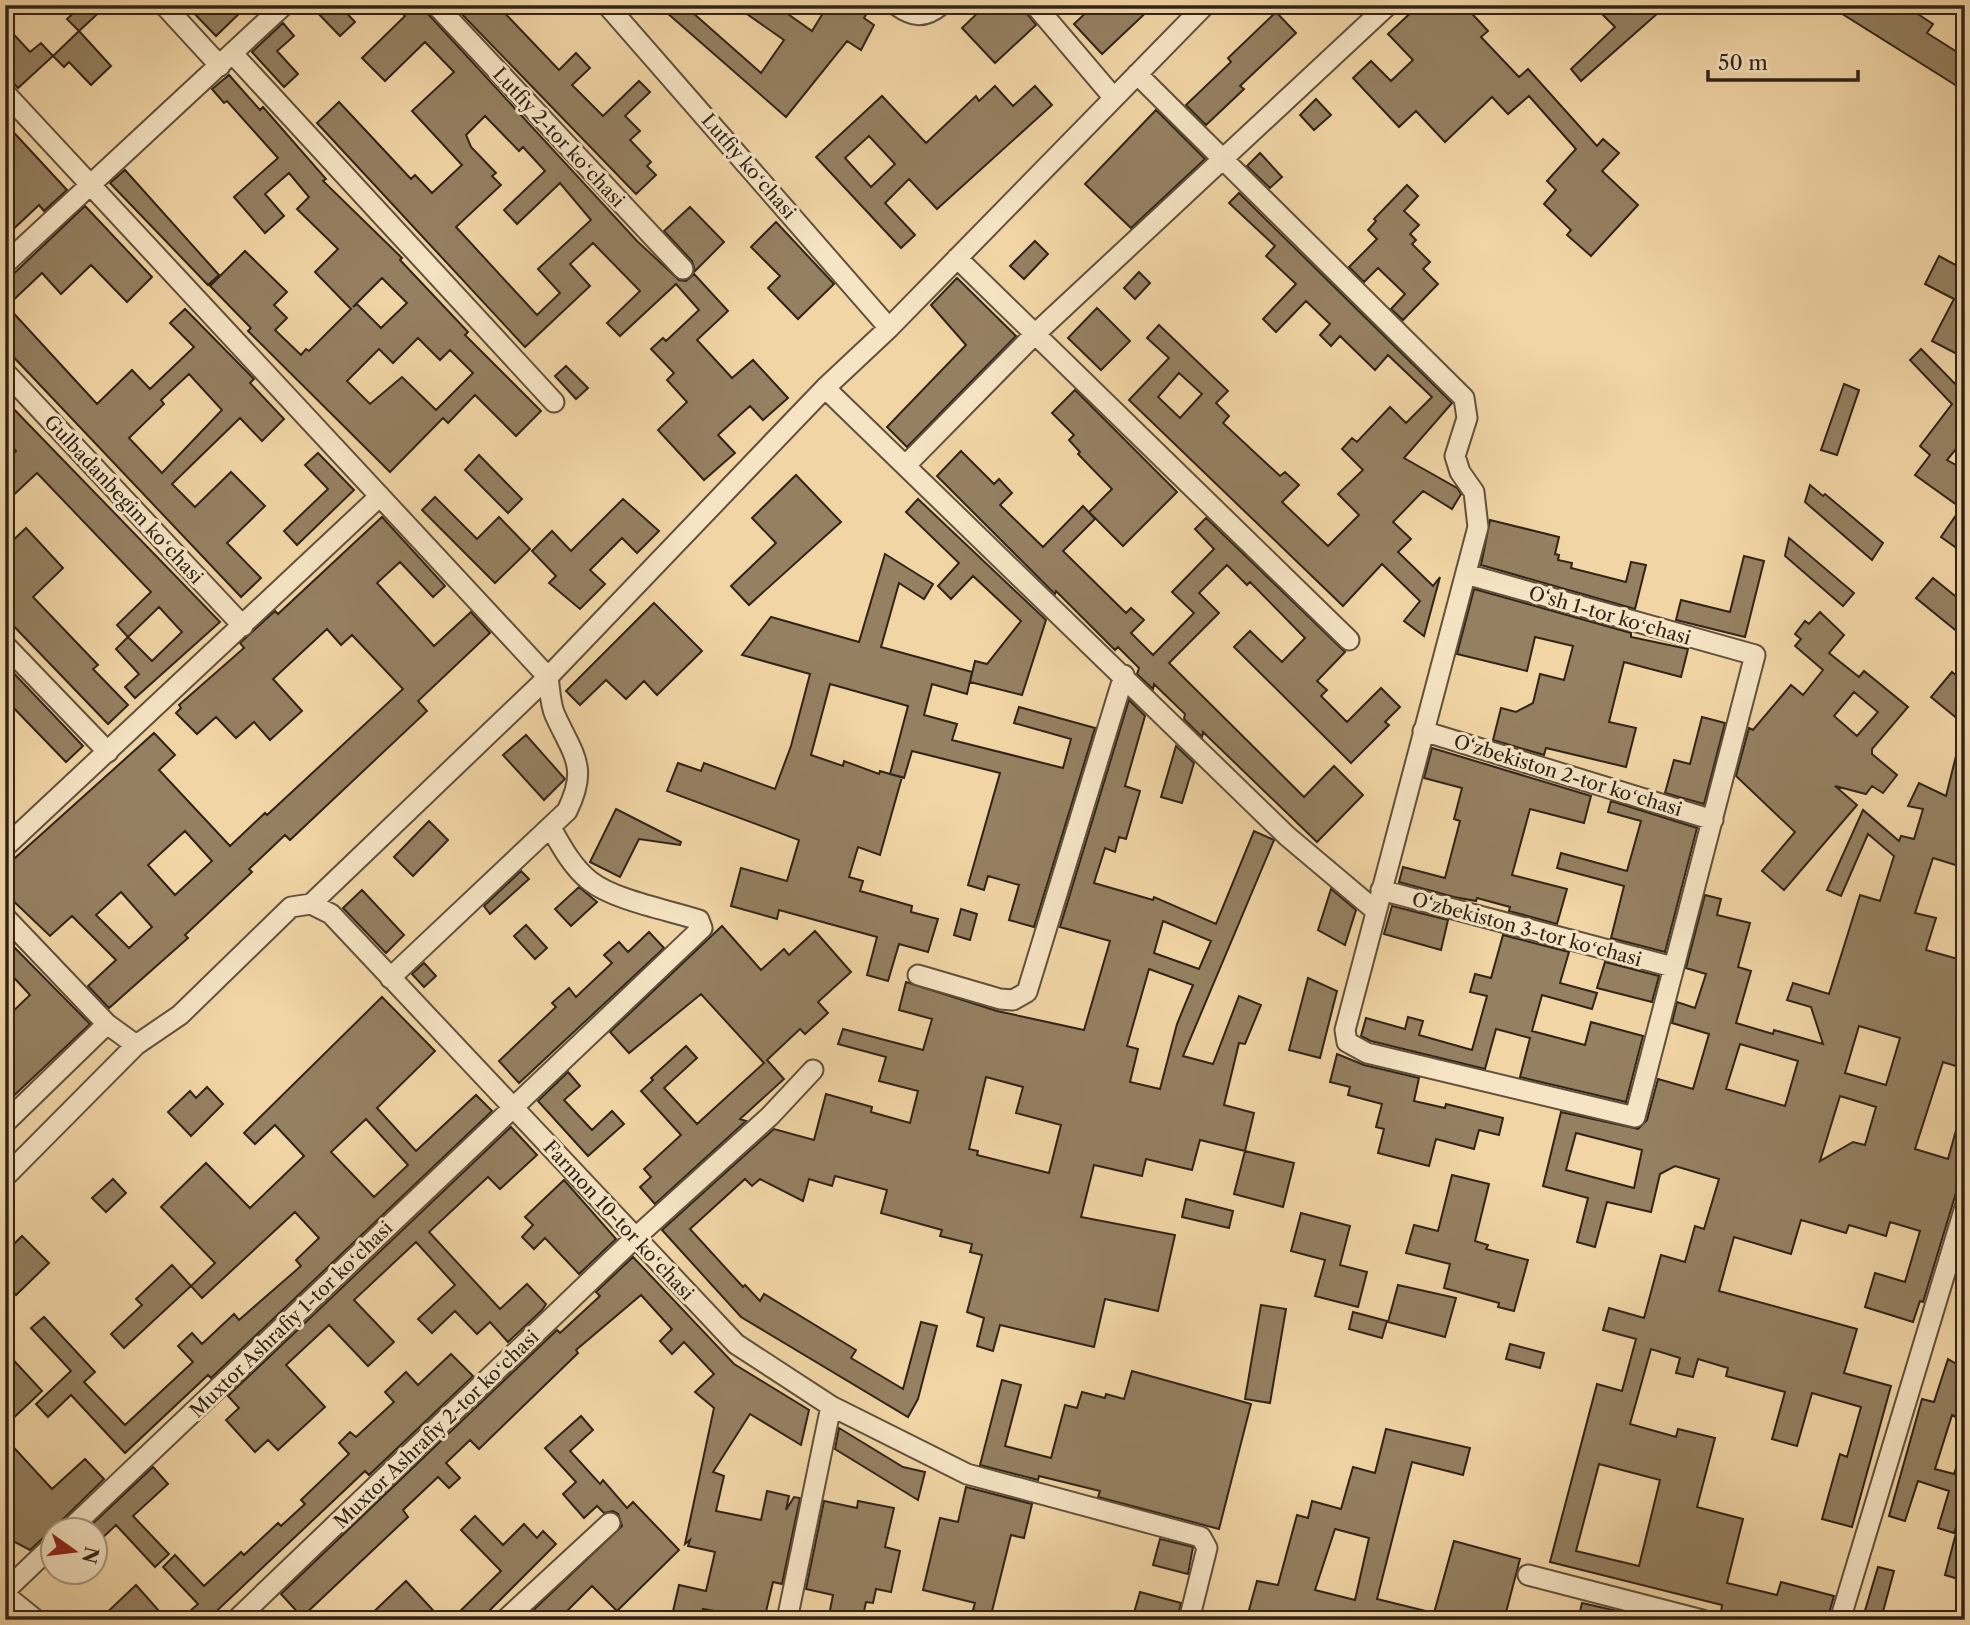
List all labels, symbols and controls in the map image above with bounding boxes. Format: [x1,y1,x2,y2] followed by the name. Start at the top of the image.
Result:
[1708,38,1858,82] scale bar
[1718,50,1768,75] text: 50 m
[488,63,629,212] street label: Lutfiy 2-tor koʻchasi
[697,109,801,224] street label: Lutfiy koʻchasi
[39,410,208,589] street label: Gulbadanbegim koʻchasi
[1526,581,1694,650] street label: O‘sh 1-tor koʻchasi
[1451,730,1685,821] street label: O‘zbekiston 2-tor koʻchasi
[1409,888,1644,971] street label: O‘zbekiston 3-tor koʻchasi
[539,1136,699,1305] street label: Farmon 10-tor koʻchasi
[185,1216,398,1422] street label: Muxtor Ashrafiy 1-tor koʻchasi
[329,1325,544,1533] street label: Muxtor Ashrafiy 2-tor koʻchasi
[38,1516,108,1586] north arrow
[77,1544,103,1566] text: N

